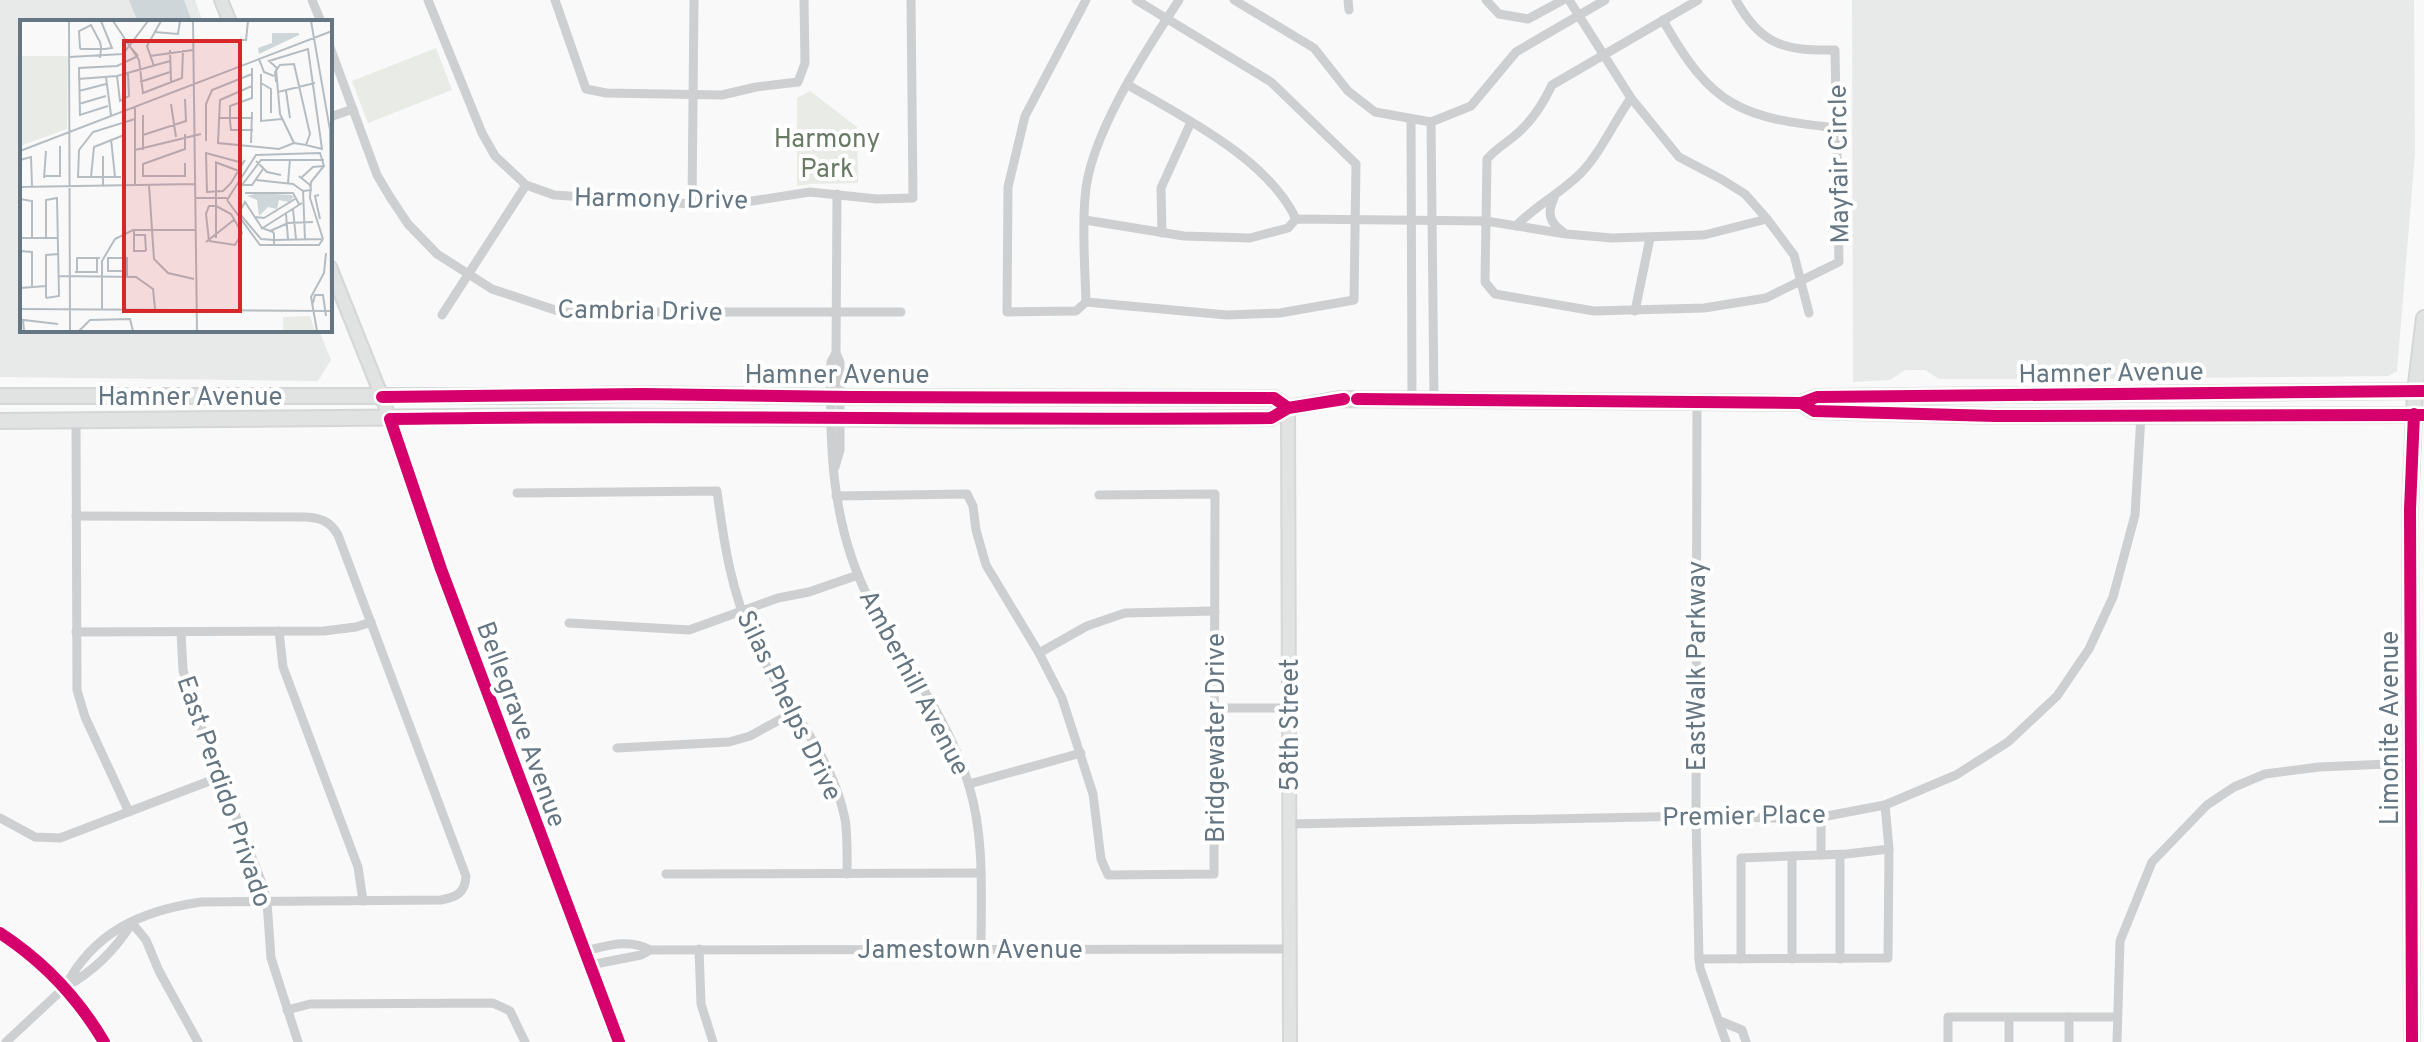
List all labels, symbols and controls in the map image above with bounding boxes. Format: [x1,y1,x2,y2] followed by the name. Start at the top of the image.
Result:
[20,20,332,332] inset map
[1823,84,1858,244] street label: Mayfair Circle
[774,124,880,187] park label: Harmony Park
[574,182,748,219] street label: Harmony Drive
[557,295,723,330] street label: Cambria Drive
[2018,356,2204,393] street label: Hamner Avenue
[744,360,930,393] street label: Hamner Avenue
[97,382,283,415] street label: Hamner Avenue
[1682,561,1715,771] street label: EastWalk Parkway
[850,585,976,782] street label: Amberhill Avenue
[727,606,848,807] street label: Silas Phelps Drive
[467,617,572,832] street label: Bellegrave Avenue
[2375,631,2408,825] street label: Limonite Avenue
[1201,633,1234,843] street label: Bridgewater Drive
[1275,658,1308,792] street label: 58th Street
[168,672,278,912] street label: East Perdido Privado
[1662,800,1826,835] street label: Premier Place
[857,935,1083,968] street label: Jamestown Avenue

